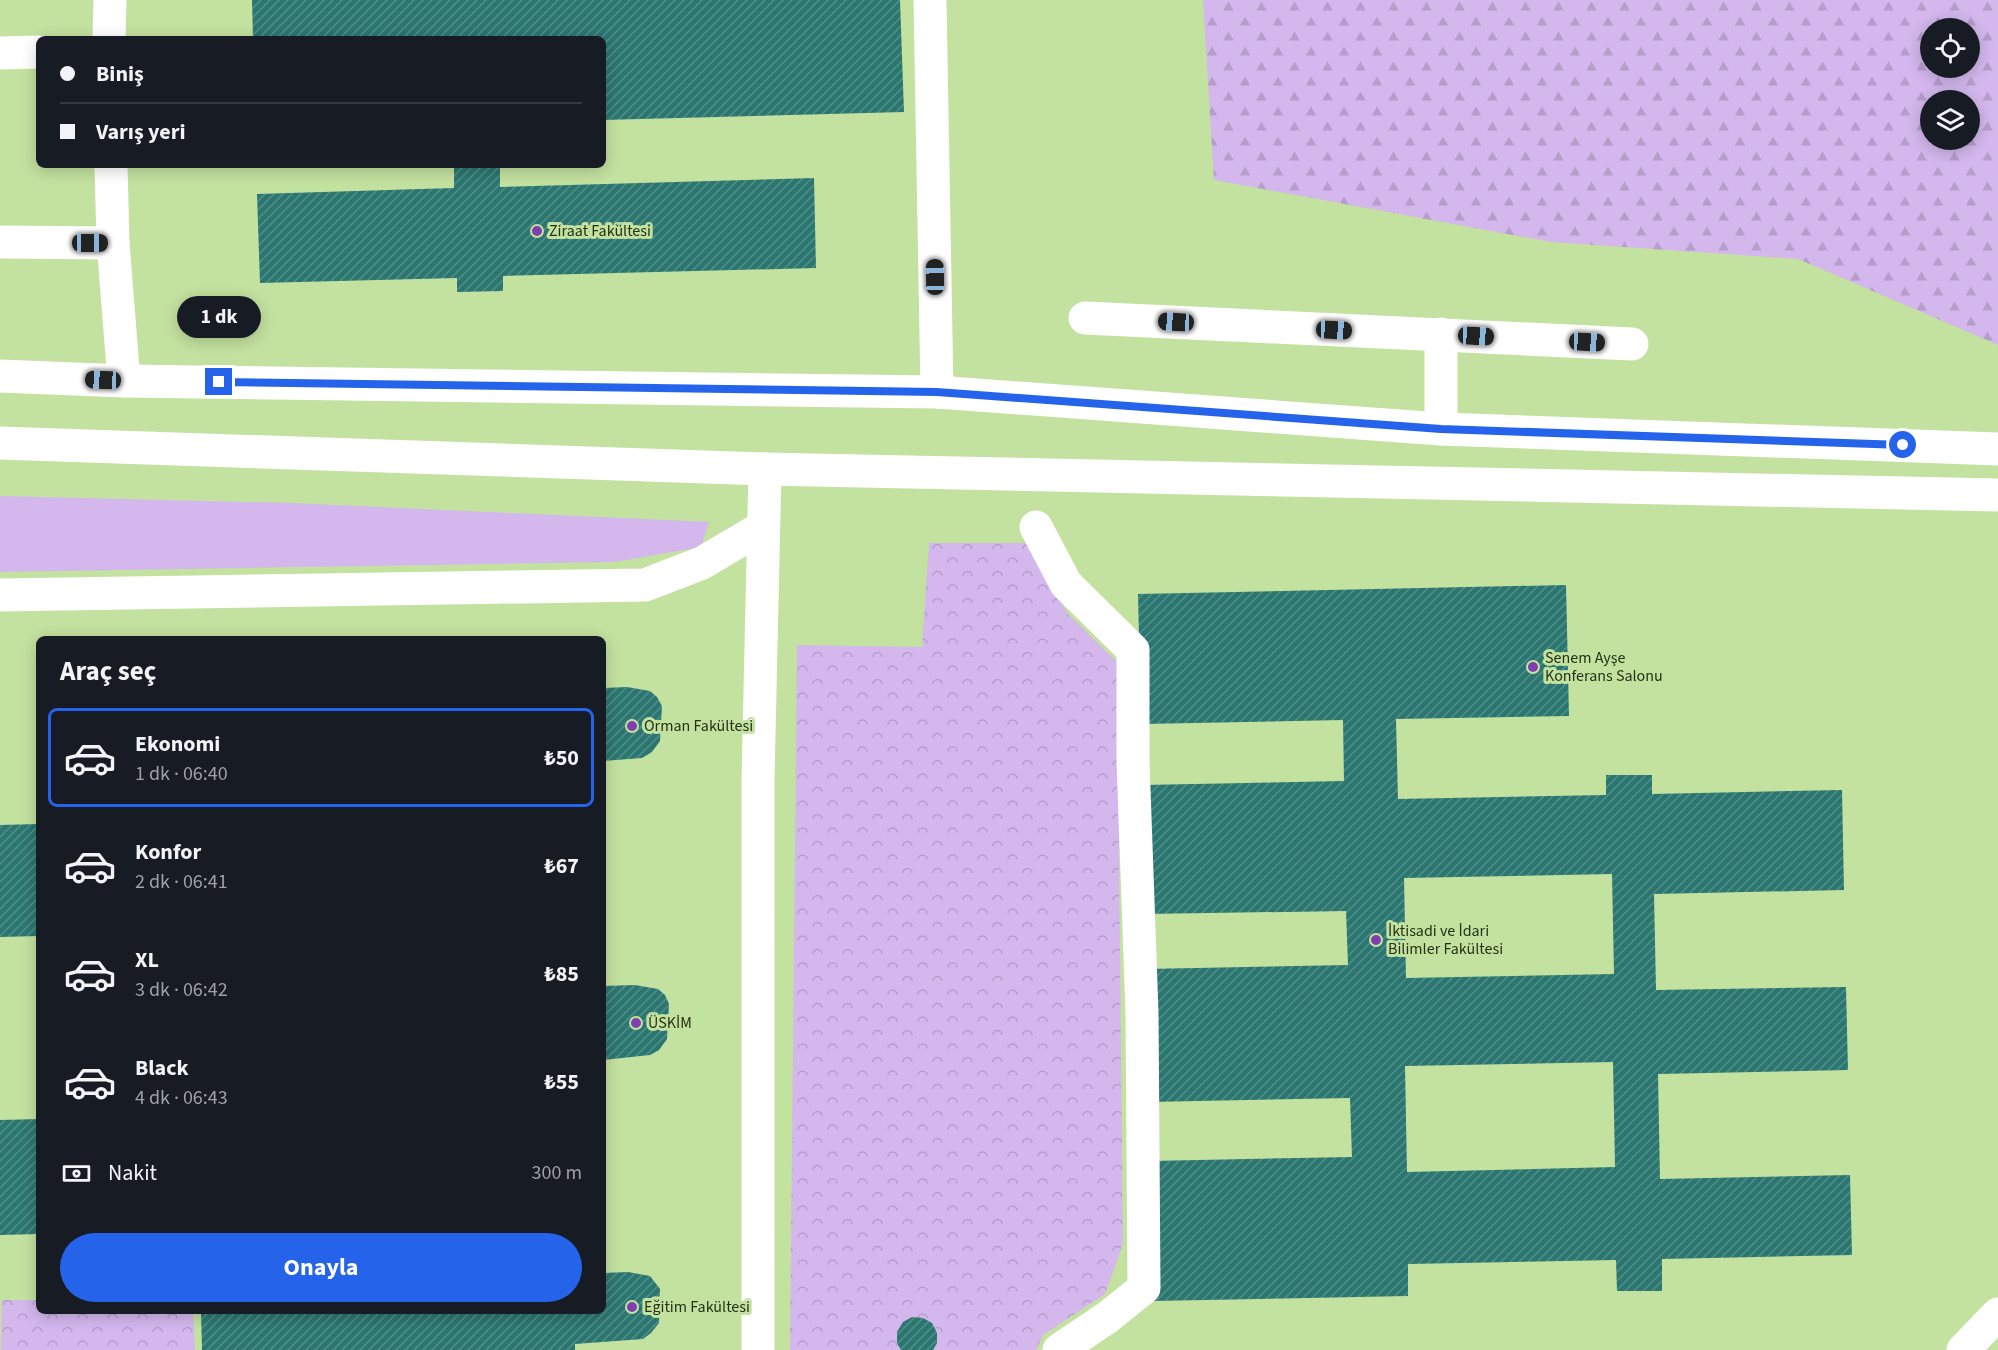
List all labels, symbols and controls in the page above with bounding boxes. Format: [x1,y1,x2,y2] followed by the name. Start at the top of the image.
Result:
[1920,18,1980,150] map controls
[1920,18,1980,78] button: locate
[96,58,144,90] text: Biniş
[1920,90,1980,150] button: layers
[96,116,186,148] text: Varış yeri
[549,220,651,242] place label: Ziraat Fakültesi
[530,224,544,238] marker: Ziraat Fakültesi
[72,234,108,252] car
[926,259,944,295] car
[177,295,261,337] callout: 1 dk
[201,303,237,331] text: 1 dk
[1158,312,1194,332] car
[1316,320,1352,340] car
[1458,326,1494,346] car
[1569,332,1605,352] car
[205,368,232,395] route end
[85,370,121,390] car
[1889,431,1916,458] route start
[1545,647,1663,687] place label: Senem Ayşe Konferans Salonu
[60,652,156,691] text: Araç seç
[1526,660,1540,674] marker: Senem Ayşe Konferans Salonu
[644,715,753,737] place label: Orman Fakültesi
[625,719,639,733] marker: Orman Fakültesi
[135,728,220,760] text: Ekonomi
[63,731,117,785] icon: car
[544,742,579,774] text: ₺50
[135,760,228,788] text: 1 dk · 06:40
[135,836,201,868] text: Konfor
[63,839,117,893] icon: car
[544,850,579,882] text: ₺67
[135,868,228,896] text: 2 dk · 06:41
[1388,920,1503,960] place label: İktisadi ve İdari Bilimler Fakültesi
[1369,933,1383,947] marker: İktisadi ve İdari Bilimler Fakültesi
[135,944,159,976] text: XL
[63,947,117,1001] icon: car
[544,958,579,990] text: ₺85
[135,976,228,1004] text: 3 dk · 06:42
[648,1012,692,1034] place label: ÜSKİM
[629,1016,643,1030] marker: ÜSKİM
[135,1052,189,1084] text: Black
[63,1055,117,1109] icon: car
[544,1066,579,1098] text: ₺55
[135,1084,228,1112] text: 4 dk · 06:43
[60,1157,93,1190] icon: cash
[108,1157,157,1189] text: Nakit
[532,1159,582,1187] text: 300 m
[60,1233,582,1302] button: Onayla
[644,1296,750,1318] place label: Eğitim Fakültesi
[625,1300,639,1314] marker: Eğitim Fakültesi

